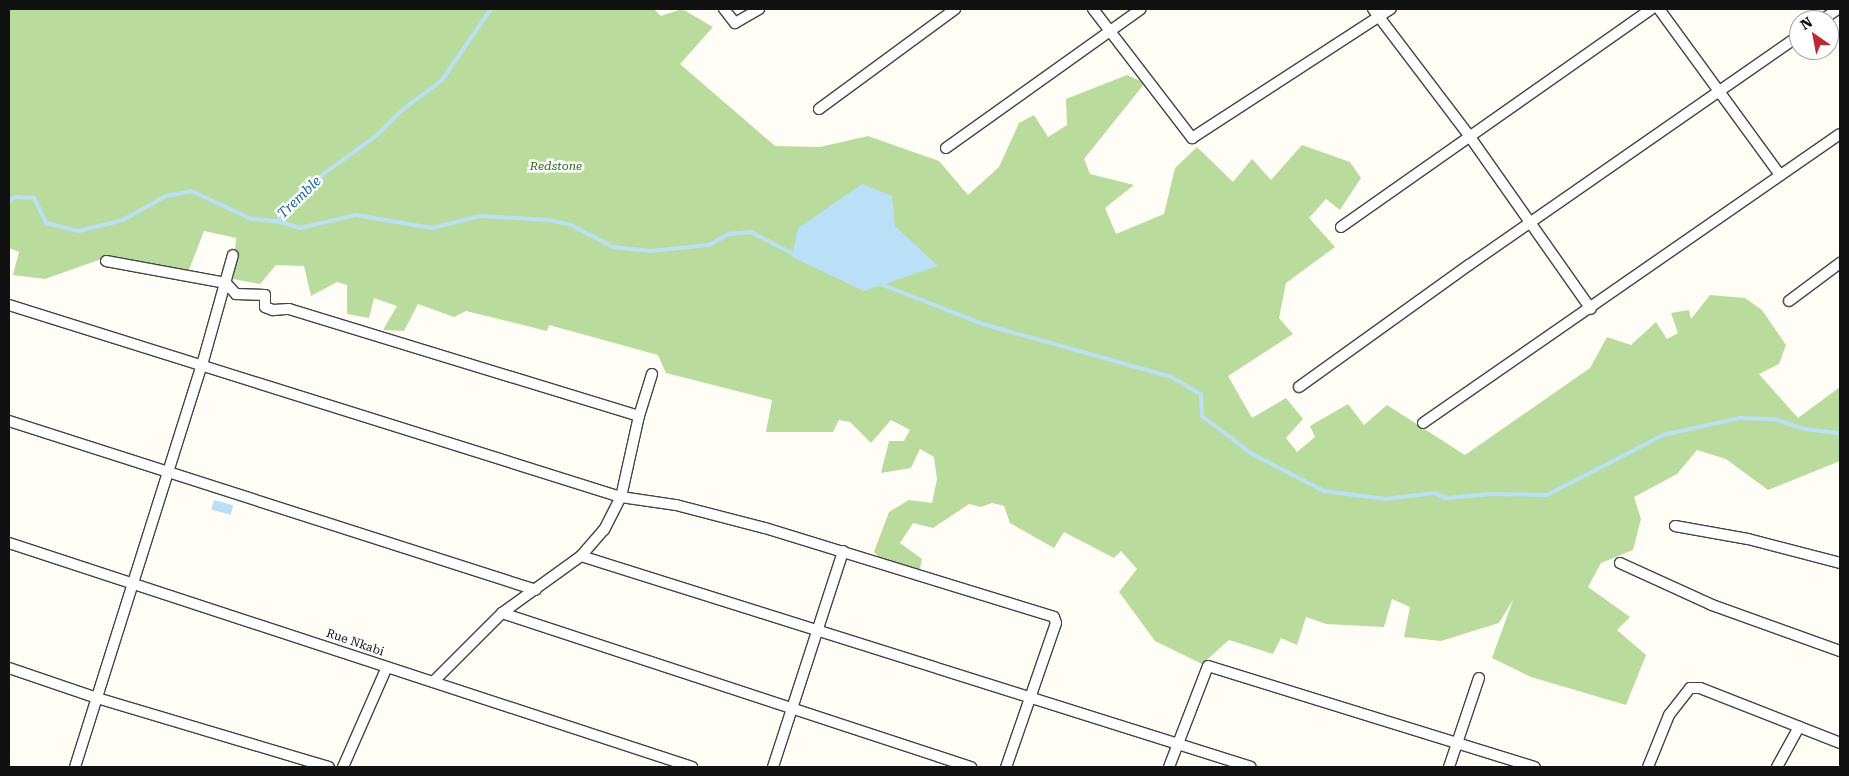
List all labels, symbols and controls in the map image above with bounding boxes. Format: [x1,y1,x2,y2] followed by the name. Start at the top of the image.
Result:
[1789,10,1839,60] north arrow
[1797,14,1815,33] text: N
[530,160,582,174] park label: Redstone
[274,172,324,222] water label: Tremble
[324,626,386,660] street label: Rue Nkabi

